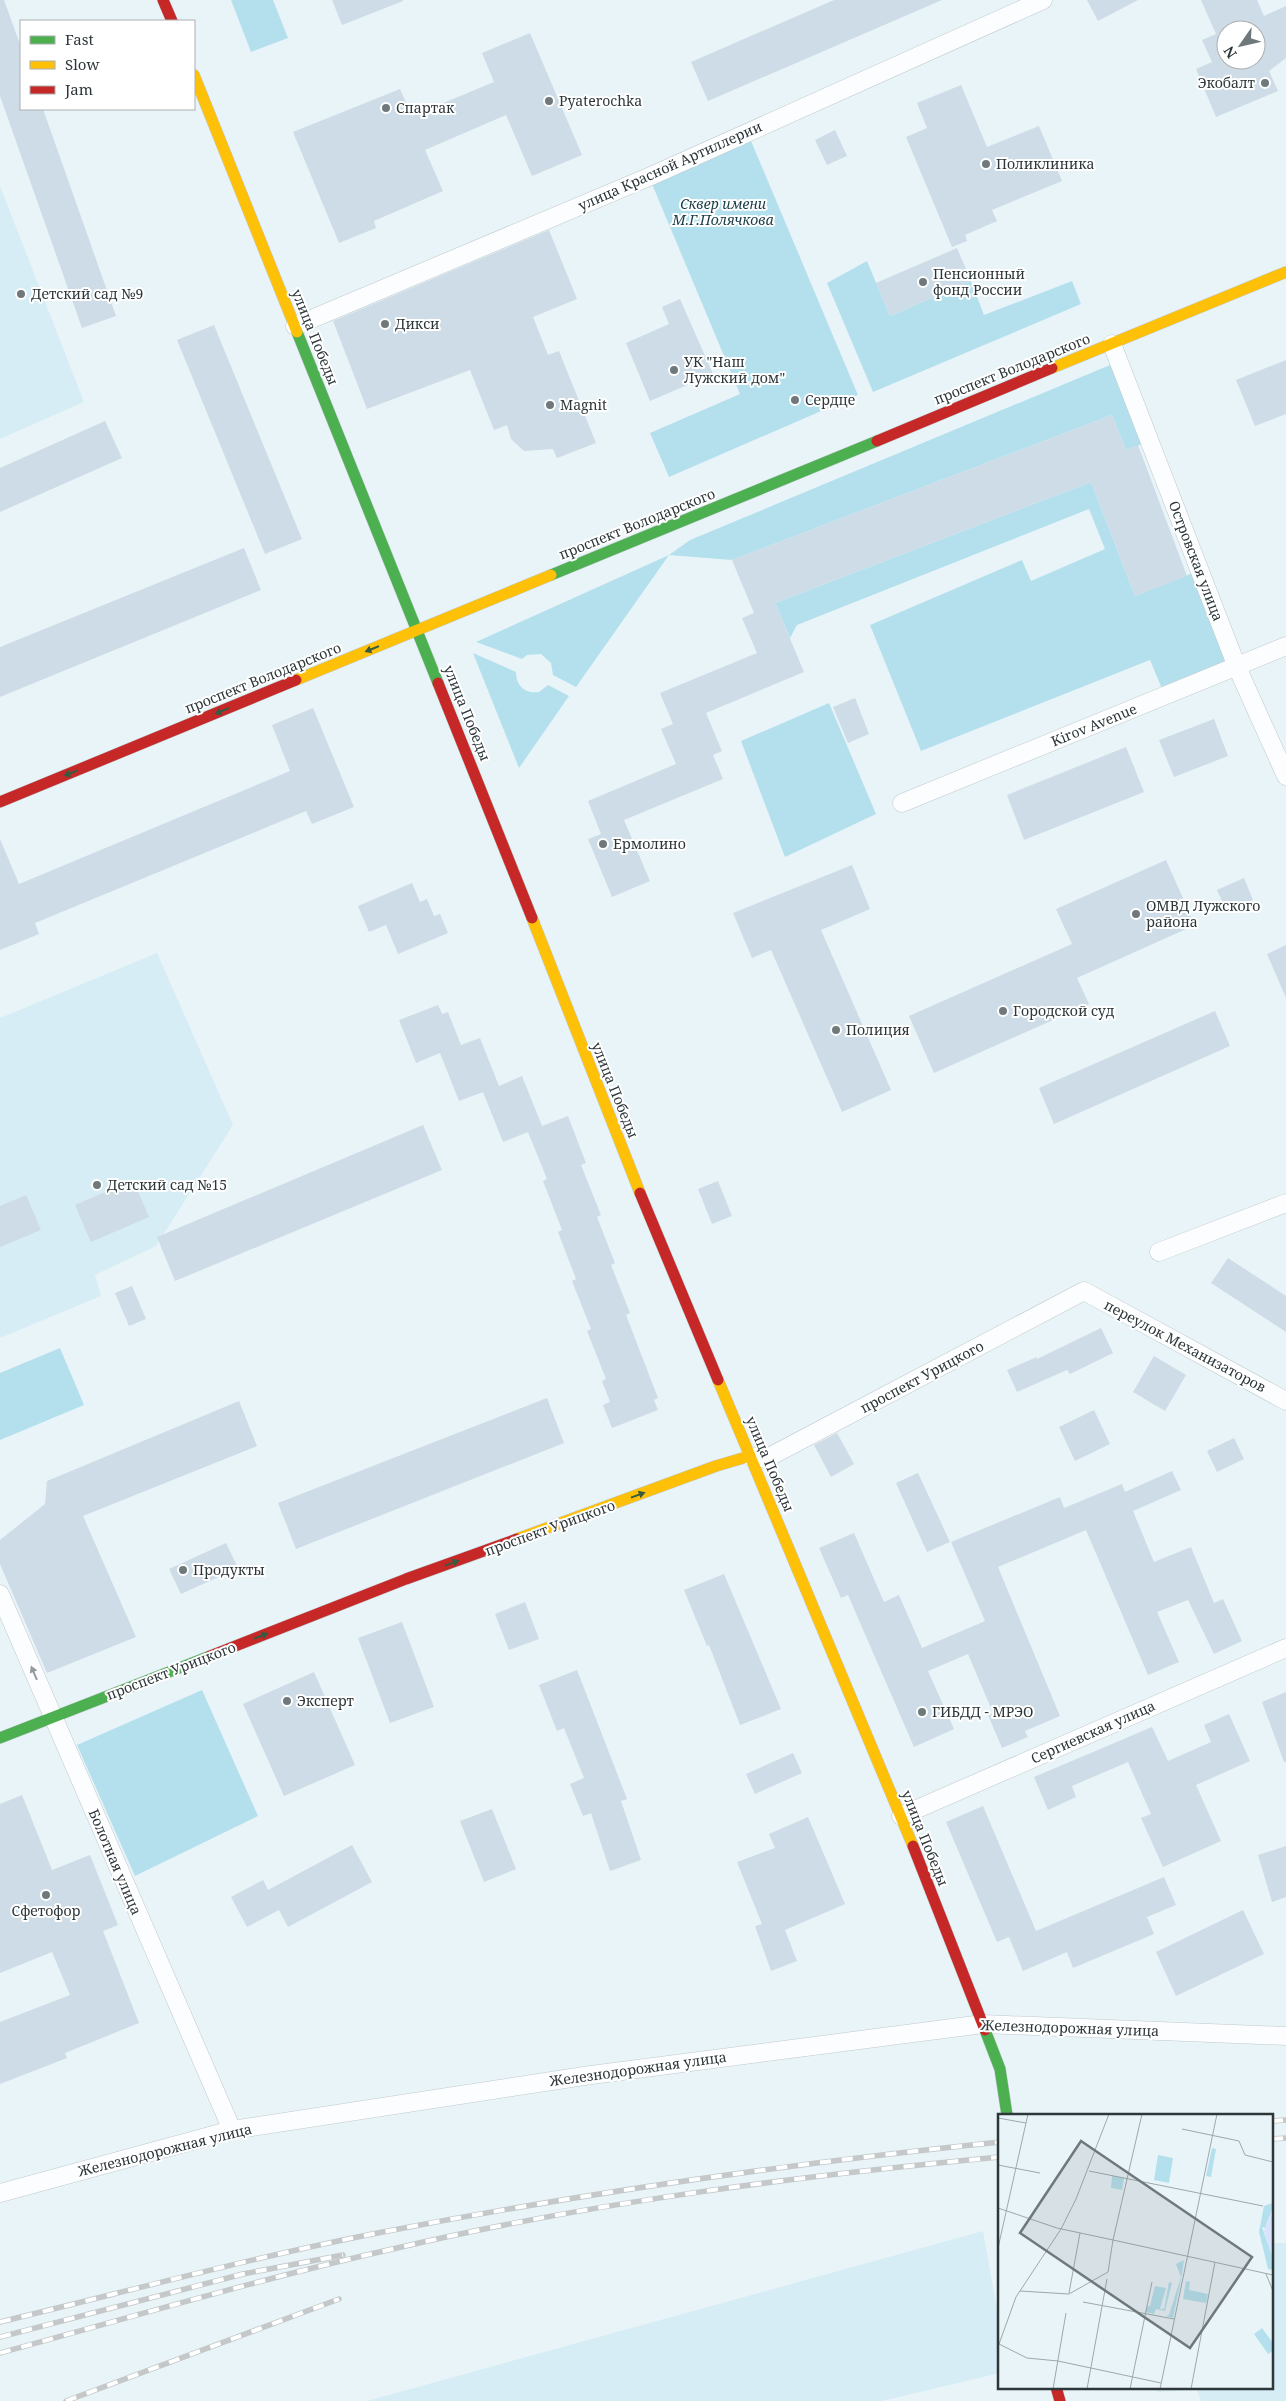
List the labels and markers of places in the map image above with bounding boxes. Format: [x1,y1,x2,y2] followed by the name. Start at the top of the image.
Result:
[1198,73,1256,92] place label: Экобалт
[1259,77,1271,89] marker: Экобалт
[559,91,642,110] place label: Pyaterochka
[543,95,555,107] marker: Pyaterochka
[396,98,455,117] place label: Спартак
[380,102,392,114] marker: Спартак
[996,154,1095,173] place label: Поликлиника
[980,158,992,170] marker: Поликлиника
[933,264,1025,299] place label: Пенсионный фонд России
[917,276,929,288] marker: Пенсионный фонд России
[31,284,143,303] place label: Детский сад №9
[15,288,27,300] marker: Детский сад №9
[395,314,439,333] place label: Дикси
[379,318,391,330] marker: Дикси
[684,352,785,387] place label: УК "Наш Лужский дом"
[668,364,680,376] marker: УК "Наш Лужский дом"
[805,390,855,409] place label: Сердце
[789,394,801,406] marker: Сердце
[560,395,607,414] place label: Magnit
[544,399,556,411] marker: Magnit
[613,834,686,853] place label: Ермолино
[597,838,609,850] marker: Ермолино
[1146,896,1260,931] place label: ОМВД Лужского района
[1130,908,1142,920] marker: ОМВД Лужского района
[1013,1001,1115,1020] place label: Городской суд
[997,1005,1009,1017] marker: Городской суд
[846,1020,910,1039] place label: Полиция
[830,1024,842,1036] marker: Полиция
[107,1175,227,1194] place label: Детский сад №15
[91,1179,103,1191] marker: Детский сад №15
[193,1560,265,1579] place label: Продукты
[177,1564,189,1576] marker: Продукты
[297,1691,355,1710] place label: Эксперт
[281,1695,293,1707] marker: Эксперт
[932,1702,1033,1721] place label: ГИБДД - МРЭО
[916,1706,928,1718] marker: ГИБДД - МРЭО
[40,1889,52,1901] marker: Сфетофор
[12,1901,81,1920] place label: Сфетофор

